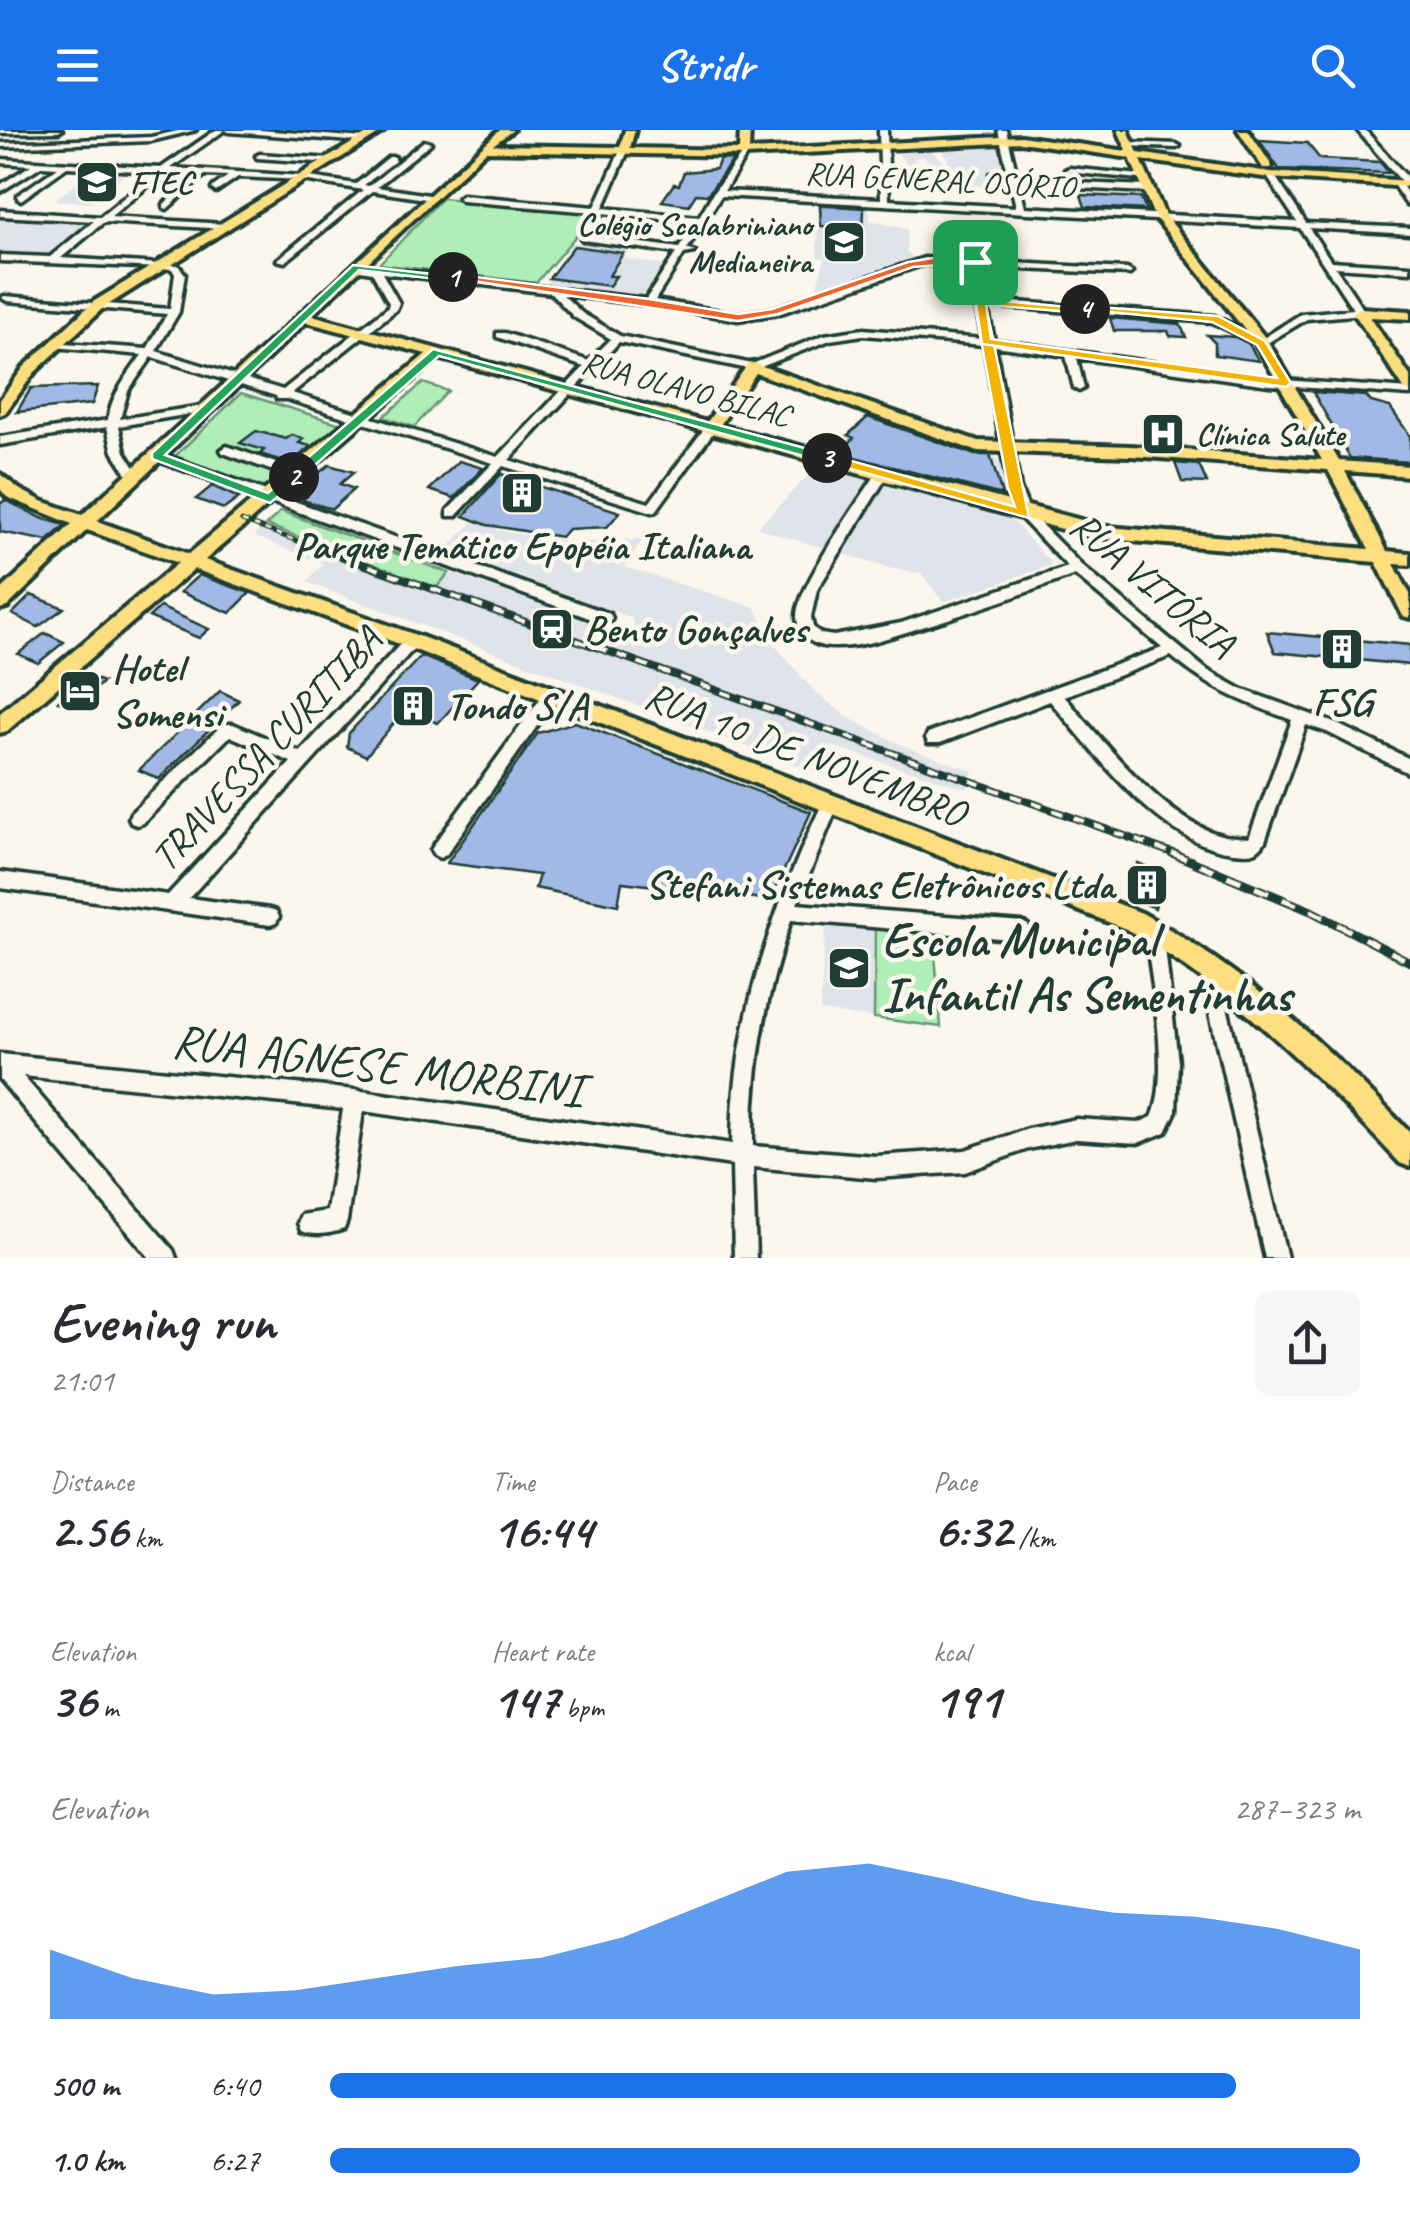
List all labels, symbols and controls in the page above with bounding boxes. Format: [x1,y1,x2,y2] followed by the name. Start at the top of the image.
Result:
[656,37,754,94] text: Stridr
[50,38,105,93] icon: menu
[1305,38,1360,93] icon: search
[804,152,1079,208] street label: RUA GENERAL OSÓRIO
[74,159,120,205] school or university icon: FTEC
[130,162,197,203] place label: FTEC
[577,204,815,282] place label: Colégio Scalabriniano Medianeira
[821,219,867,265] school or university icon: Colégio Scalabriniano Medianeira
[933,220,1018,305] pin
[948,235,1003,290] icon: arrive
[428,252,478,302] pin: 1
[447,259,459,294] text: 1
[1060,284,1110,334] pin: 4
[1079,291,1091,326] text: 4
[577,342,798,437] street label: RUA OLAVO BILAC
[1140,411,1186,457] hospital icon: Clínica Salute
[1196,414,1347,455] place label: Clínica Salute
[802,433,852,483] pin: 3
[821,440,833,475] text: 3
[269,452,319,502] pin: 2
[288,459,300,494] text: 2
[499,470,545,516] building icon: Parque Temático Epopéia Italiana
[1060,500,1247,668] street label: RUA VITÓRIA
[294,521,754,571] place label: Parque Temático Epopéia Italiana
[584,604,811,654] place label: Bento Gonçalves
[529,606,575,652] station icon: Bento Gonçalves
[140,615,393,882] street label: TRAVESSA CURITIBA
[1319,626,1365,672] building icon: FSG
[112,643,227,739] place label: Hotel Somensi
[57,668,103,714] hotel icon: Hotel Somensi
[638,670,976,840] street label: RUA 10 DE NOVEMBRO
[1313,677,1377,727] place label: FSG
[446,681,590,731] place label: Tondo S/A
[390,683,436,729] building icon: Tondo S/A
[645,860,1117,910] place label: Stefani Sistemas Eletrônicos Ltda
[1124,862,1170,908] building icon: Stefani Sistemas Eletrônicos Ltda
[882,910,1296,1025] place label: Escola Municipal Infantil As Sementinhas
[826,945,872,991] school or university icon: Escola Municipal Infantil As Sementinhas
[169,1010,596,1121] street label: RUA AGNESE MORBINI
[50,1287,275,1357] text: Evening run
[1255,1291,1360,1396] button: share
[50,1360,114,1401] text: 21:01
[50,1464,134,1499] text: Distance
[492,1464,535,1499] text: Time
[933,1464,976,1499] text: Pace
[50,1499,128,1562] text: 2.56
[492,1499,593,1562] text: 16:44
[933,1499,1012,1562] text: 6:32
[128,1520,162,1555] text: km
[1012,1520,1055,1555] text: /km
[50,1634,136,1669] text: Elevation
[492,1634,594,1669] text: Heart rate
[933,1634,970,1669] text: kcal
[50,1669,96,1732] text: 36
[492,1669,559,1732] text: 147
[933,1669,1000,1732] text: 191
[96,1690,119,1725] text: m
[559,1690,604,1725] text: bpm
[50,1788,148,1829] text: Elevation
[1234,1788,1360,1829] text: 287–323 m
[50,2065,119,2106] text: 500 m
[210,2065,260,2106] text: 6:40
[50,2140,124,2181] text: 1.0 km
[210,2140,260,2181] text: 6:27

